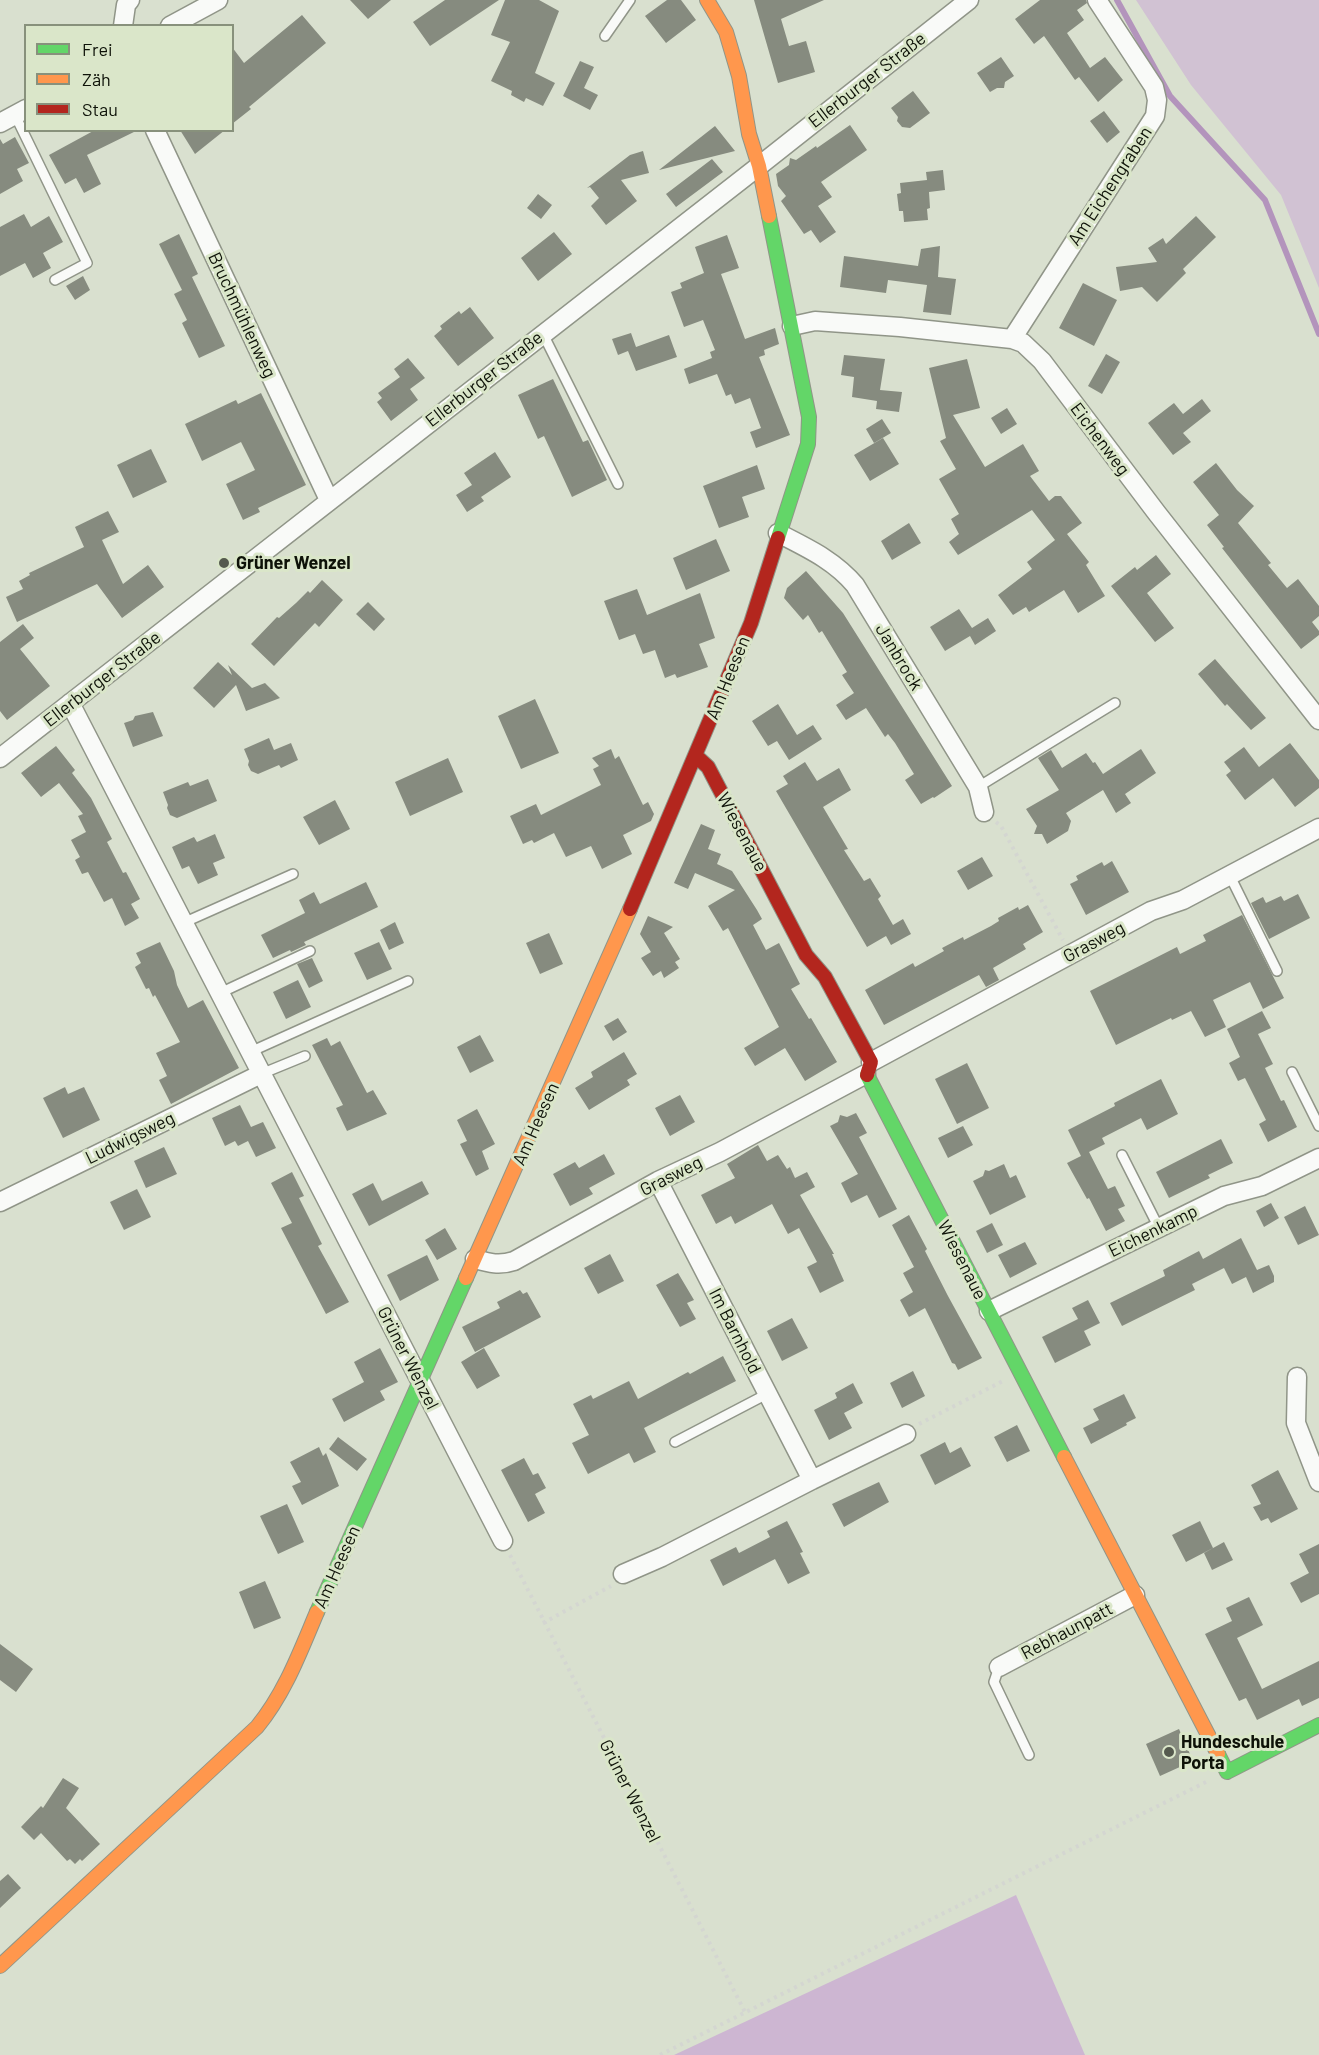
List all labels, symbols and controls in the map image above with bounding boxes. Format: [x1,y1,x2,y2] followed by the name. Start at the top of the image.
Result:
[24,24,234,132] legend
[804,27,930,133] street label: Ellerburger Straße
[82,38,113,60] text: Frei
[82,68,111,90] text: Zäh
[82,98,118,120] text: Stau
[1064,122,1156,250] street label: Am Eichengraben
[203,249,281,381] street label: Bruchmühlenweg
[421,326,547,432] street label: Ellerburger Straße
[1066,398,1134,480] street label: Eichenweg
[236,552,351,574] place label: Grüner Wenzel
[217,556,231,570] marker: Grüner Wenzel
[871,620,927,694] street label: Janbrock
[39,626,165,732] street label: Ellerburger Straße
[701,633,755,723] street label: Am Heesen
[712,789,772,875] street label: Wiesenaue
[1059,917,1129,967] street label: Grasweg
[508,1079,564,1169] street label: Am Heesen
[82,1107,178,1169] street label: Ludwigsweg
[636,1151,706,1201] street label: Grasweg
[1105,1200,1201,1262] street label: Eichenkamp
[933,1217,991,1303] street label: Wiesenaue
[704,1285,766,1377] street label: Im Barnhold
[373,1303,443,1413] street label: Grüner Wenzel
[309,1522,365,1612] street label: Am Heesen
[1017,1598,1117,1664] street label: Rebhaunpatt
[1181,1731,1284,1774] place label: Hundeschule Porta
[595,1736,665,1846] street label: Grüner Wenzel
[1162,1745,1176,1759] marker: Hundeschule Porta

